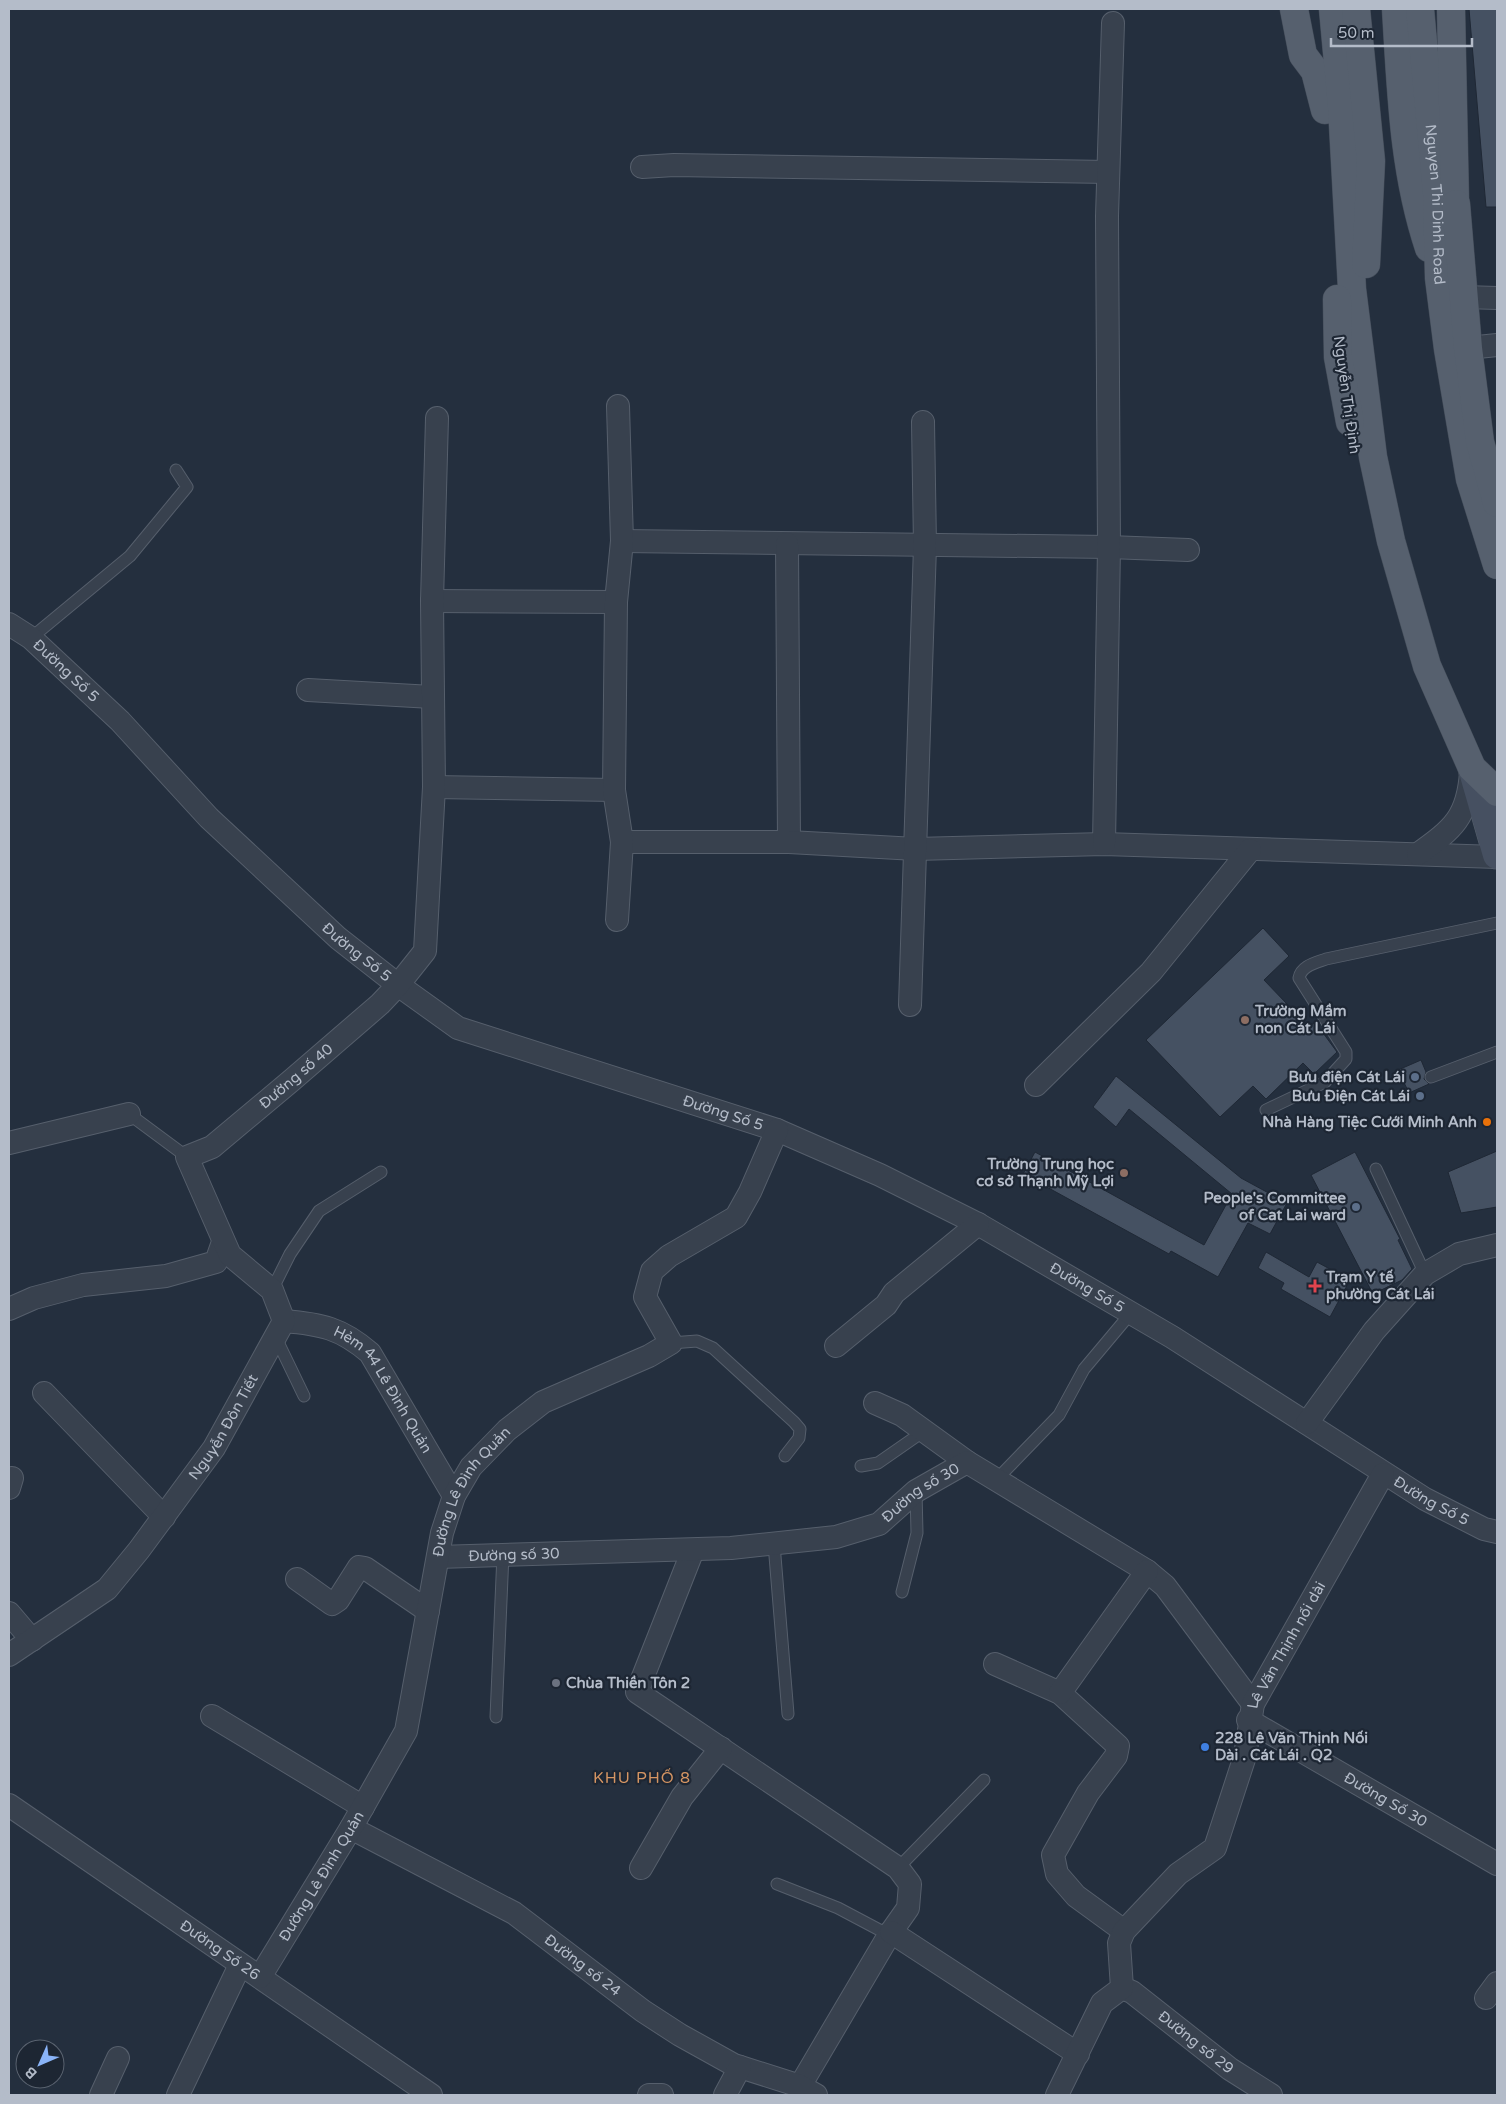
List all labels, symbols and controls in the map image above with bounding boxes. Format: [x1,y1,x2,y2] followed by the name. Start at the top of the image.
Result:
[1331,15,1472,47] scale bar
[1338,24,1375,42] text: 50 m
[1422,123,1449,286] street label: Nguyen Thi Dinh Road
[1330,335,1364,455] street label: Nguyễn Thị Định
[29,636,103,706] street label: Đường Số 5
[318,919,395,985] street label: Đường Số 5
[1254,1002,1347,1037] place label: Trường Mầm non Cát Lái
[1239,1014,1251,1026] marker: Trường Mầm non Cát Lái
[256,1040,337,1113] street label: Đường số 40
[1288,1068,1405,1086] place label: Bưu điện Cát Lái
[1409,1071,1421,1083] marker: Bưu điện Cát Lái
[1292,1087,1410,1105] place label: Bưu Điện Cát Lái
[1414,1090,1426,1102] marker: Bưu Điện Cát Lái
[680,1091,766,1134] street label: Đường Số 5
[1262,1113,1477,1132] place label: Nhà Hàng Tiệc Cưới Minh Anh
[1481,1116,1493,1128] marker: Nhà Hàng Tiệc Cưới Minh Anh
[976,1155,1114,1191] place label: Trường Trung học cơ sở Thạnh Mỹ Lợi
[1118,1167,1130,1179] marker: Trường Trung học cơ sở Thạnh Mỹ Lợi
[1203,1189,1346,1224] place label: People's Committee of Cat Lai ward
[1350,1201,1362,1213] marker: People's Committee of Cat Lai ward
[1047,1259,1128,1317] street label: Đường Số 5
[1325,1268,1435,1304] place label: Trạm Y tế phường Cát Lái
[1308,1279,1322,1293] marker: Trạm Y tế phường Cát Lái
[331,1322,436,1456] street label: Hẻm 44 Lê Đình Quản
[185,1371,262,1483] street label: Nguyễn Đôn Tiết
[429,1423,514,1558] street label: Đường Lê Đình Quản
[878,1459,963,1526] street label: Đường số 30
[1390,1472,1472,1529] street label: Đường Số 5
[468,1544,560,1565] street label: Đường số 30
[1243,1578,1329,1710] street label: Lê Văn Thịnh nối dài
[566,1674,690,1692] place label: Chùa Thiền Tôn 2
[550,1677,562,1689] marker: Chùa Thiền Tôn 2
[1215,1729,1368,1764] place label: 228 Lê Văn Thịnh Nối Dài . Cát Lái . Q2
[1199,1741,1211,1753] marker: 228 Lê Văn Thịnh Nối Dài . Cát Lái . Q2
[593,1768,691,1788] district label: KHU PHỐ 8
[1341,1768,1431,1831] street label: Đường Số 30
[275,1808,368,1945] street label: Đường Lê Đình Quản
[176,1916,264,1984] street label: Đường Số 26
[541,1930,624,2000] street label: Đường số 24
[1154,2007,1237,2077] street label: Đường số 29
[15,2039,65,2089] north arrow
[22,2063,41,2082] text: B

